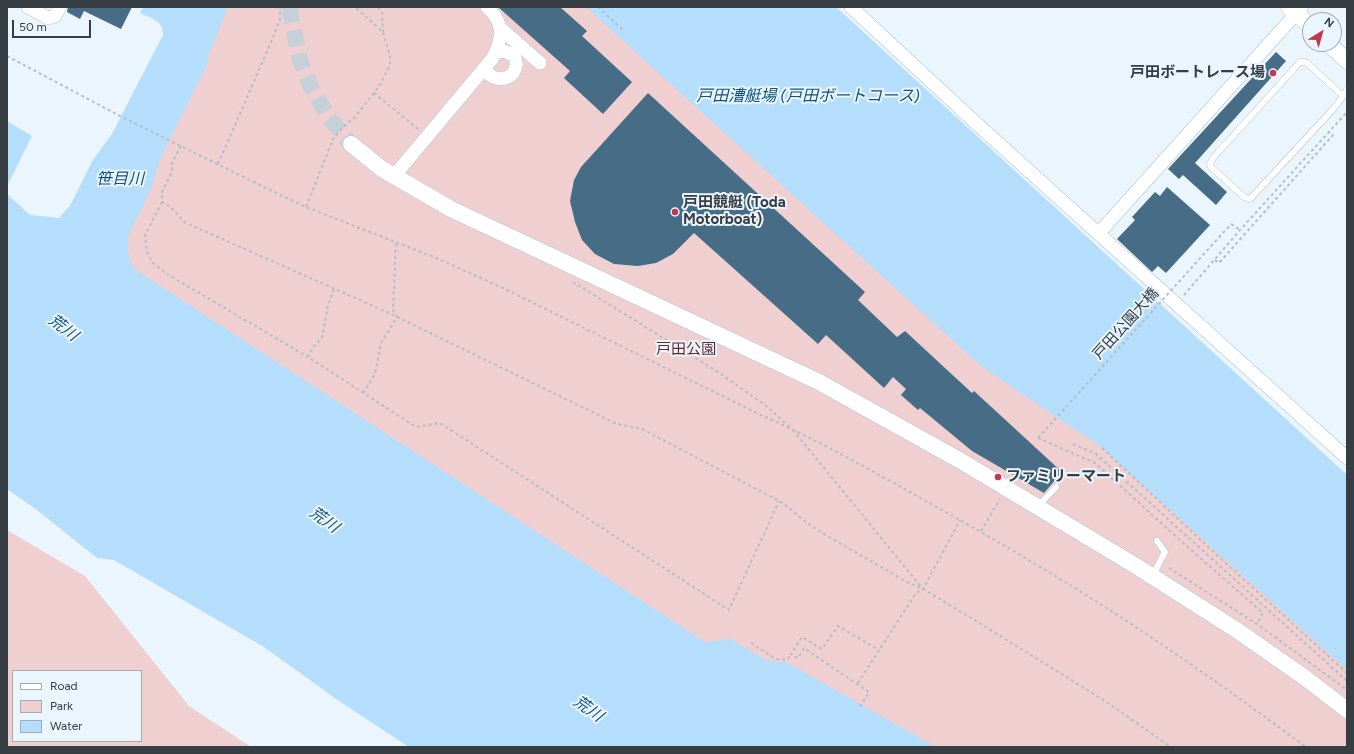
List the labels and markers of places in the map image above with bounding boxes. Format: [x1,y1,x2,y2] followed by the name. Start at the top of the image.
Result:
[1130,64,1265,82] place label: 戸田ボートレース場
[1268,68,1278,78] marker: 戸田ボートレース場
[683,194,786,229] place label: 戸田競艇 (Toda Motorboat)
[670,207,680,217] marker: 戸田競艇 (Toda Motorboat)
[1006,468,1126,486] place label: ファミリーマート
[993,472,1003,482] marker: ファミリーマート

